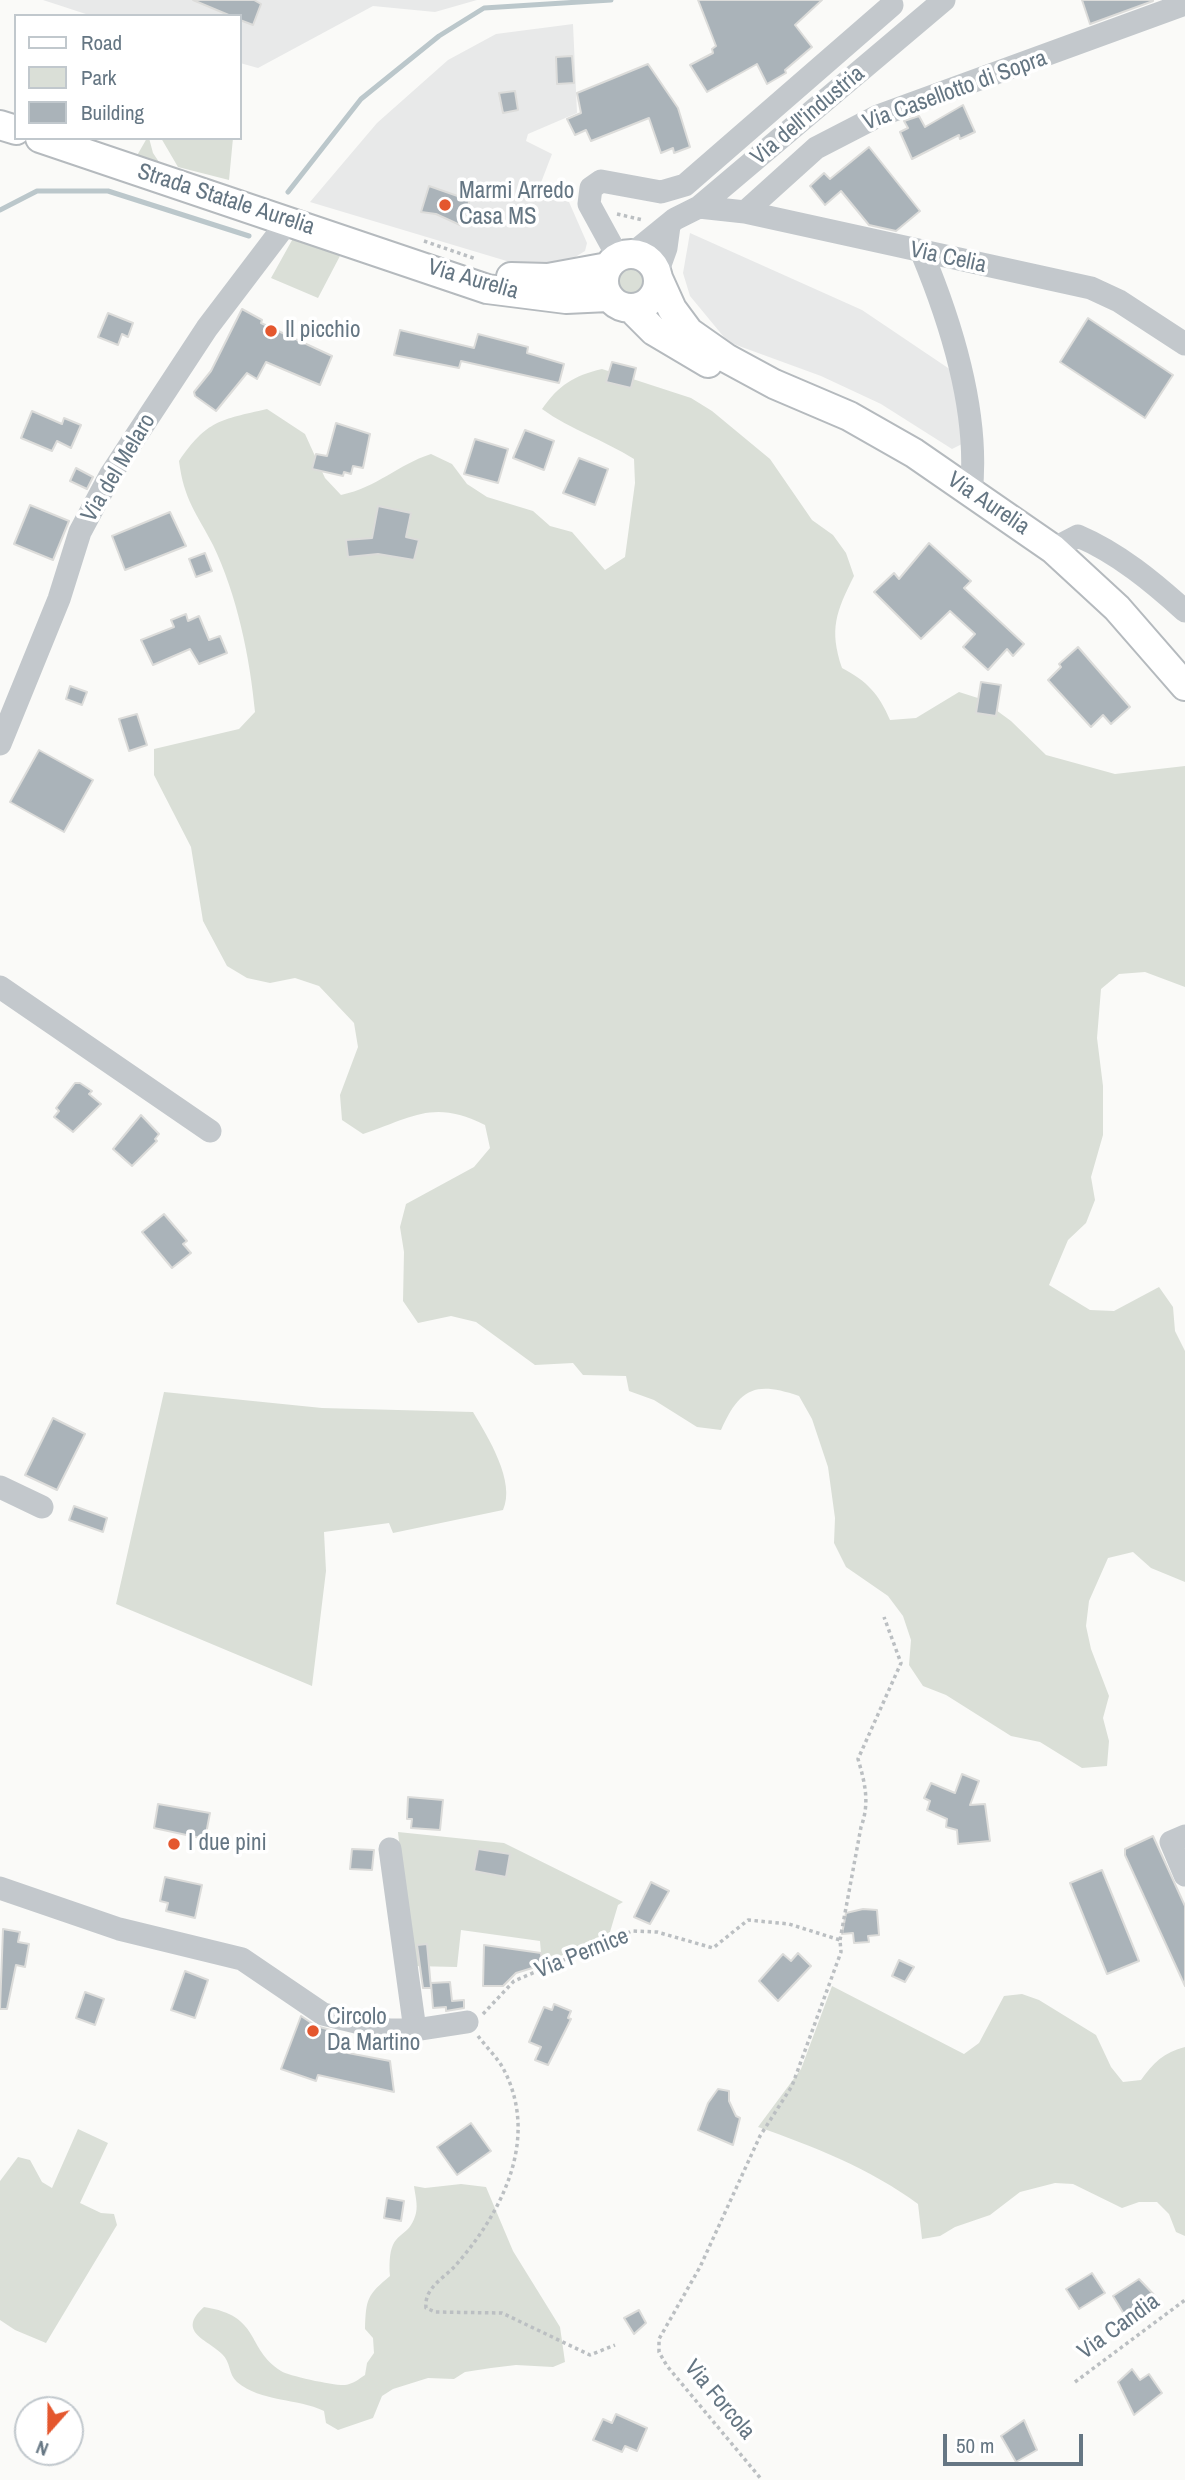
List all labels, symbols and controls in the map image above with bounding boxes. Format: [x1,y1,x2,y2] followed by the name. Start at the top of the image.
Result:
[14,14,242,140] legend
[81,28,122,57] text: Road
[859,45,1051,137] street label: Via Casellotto di Sopra
[746,61,870,171] street label: Via dell'industria
[81,63,116,92] text: Park
[81,98,144,127] text: Building
[134,158,318,242] street label: Strada Statale Aurelia
[459,178,574,232] place label: Marmi Arredo Casa MS
[437,197,453,213] marker: Marmi Arredo Casa MS
[907,236,989,280] street label: Via Celia
[425,254,521,306] street label: Via Aurelia
[285,317,360,345] place label: Il picchio
[263,323,279,339] marker: Il picchio
[76,409,162,527] street label: Via del Melaro
[942,467,1034,541] street label: Via Aurelia
[188,1830,267,1858] place label: I due pini
[166,1836,182,1852] marker: I due pini
[531,1923,633,1985] street label: Via Pernice
[327,2004,420,2058] place label: Circolo Da Martino
[305,2023,321,2039] marker: Circolo Da Martino
[1073,2288,1165,2366] street label: Via Candia
[678,2355,760,2445] street label: Via Forcola
[14,2396,84,2466] north arrow
[947,2420,1087,2464] scale bar
[956,2431,994,2460] text: 50 m
[32,2435,52,2463] text: N

